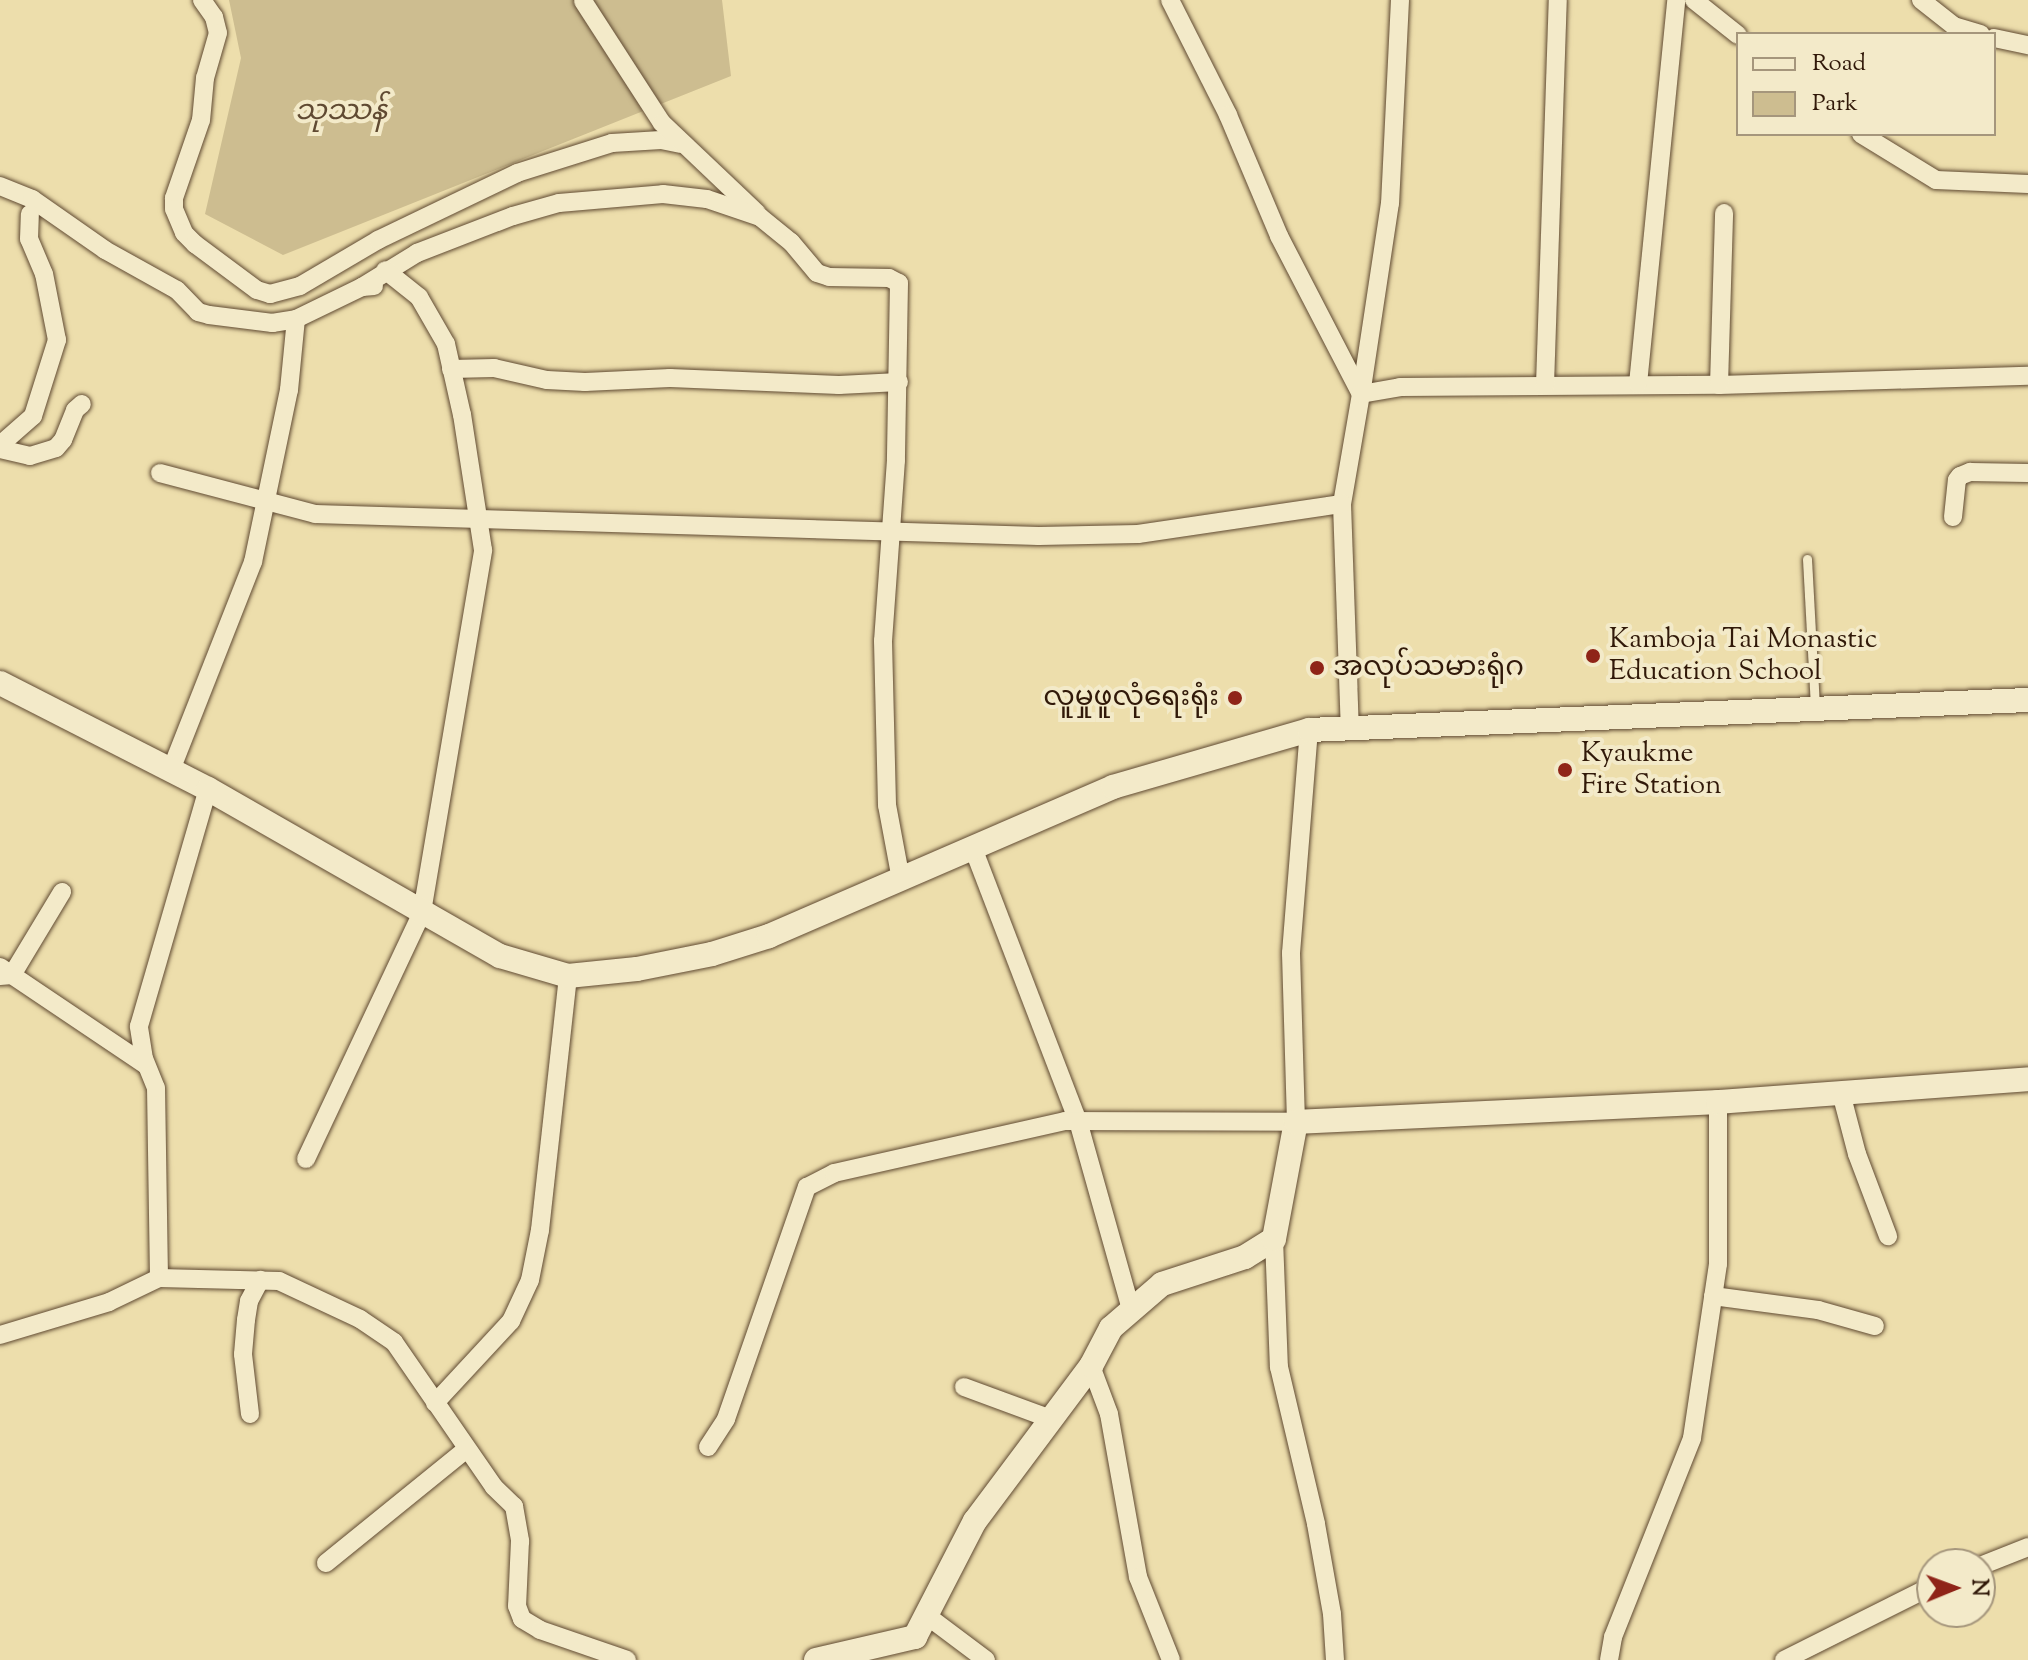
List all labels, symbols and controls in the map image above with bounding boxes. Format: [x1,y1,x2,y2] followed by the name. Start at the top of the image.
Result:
[1736,32,1996,136] legend
[1812,47,1866,81] text: Road
[1812,87,1858,121] text: Park
[295,95,387,129] park label: သုဿန်
[1609,623,1877,689] place label: Kamboja Tai Monastic Education School
[1584,647,1602,665] marker: Kamboja Tai Monastic Education School
[1333,651,1524,685] place label: အလုပ်သမားရုံဂ
[1308,659,1326,677] marker: အလုပ်သမားရုံဂ
[1043,681,1219,715] place label: လူမှုဖူလုံရေးရုံး
[1226,689,1244,707] marker: လူမှုဖူလုံရေးရုံး
[1581,737,1722,803] place label: Kyaukme Fire Station
[1556,761,1574,779] marker: Kyaukme Fire Station
[1916,1548,1996,1628] north arrow
[1962,1579,1994,1597] text: N

